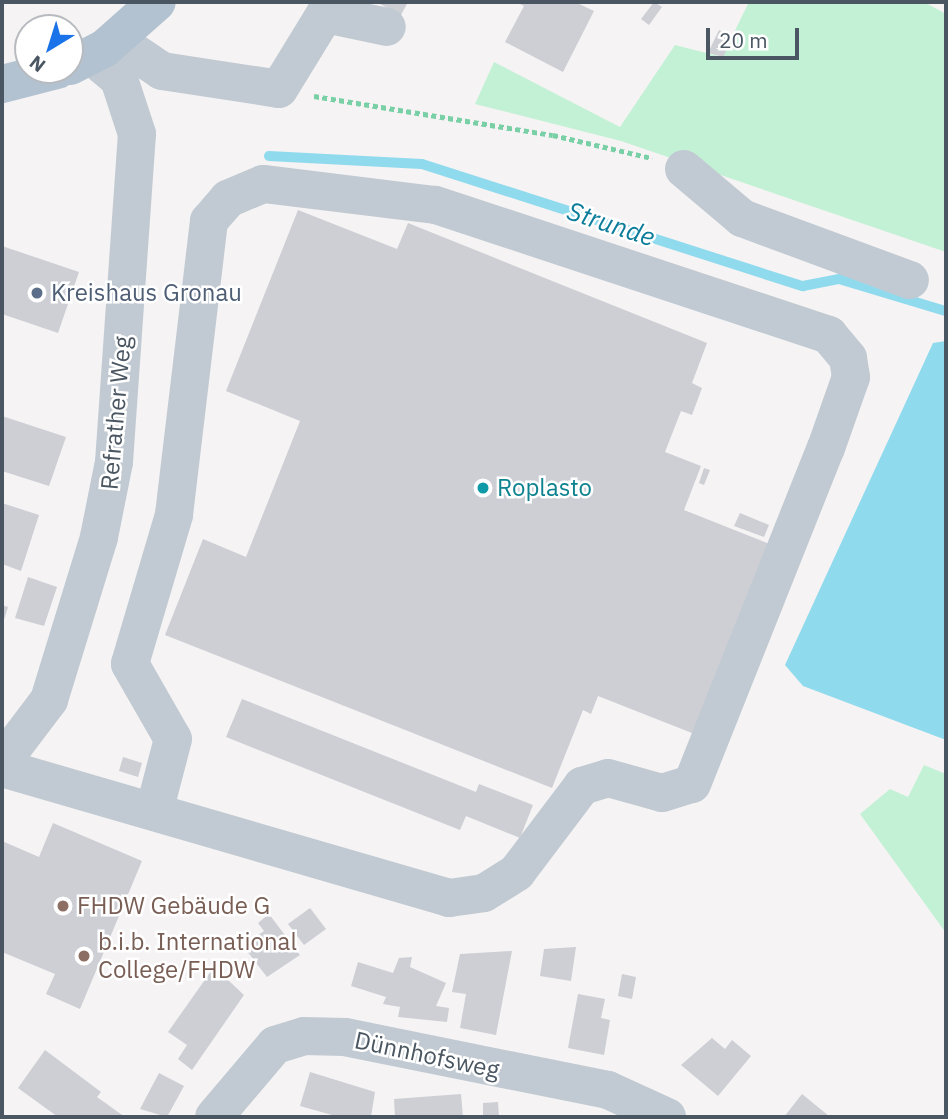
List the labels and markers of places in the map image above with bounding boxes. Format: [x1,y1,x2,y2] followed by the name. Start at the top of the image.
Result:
[51,279,242,307] place label: Kreishaus Gronau
[29,285,45,301] marker: Kreishaus Gronau
[497,474,592,502] place label: Roplasto
[475,480,491,496] marker: Roplasto
[77,892,270,920] place label: FHDW Gebäude G
[55,898,71,914] marker: FHDW Gebäude G
[98,928,297,984] place label: b.i.b. International College/FHDW
[76,948,92,964] marker: b.i.b. International College/FHDW

